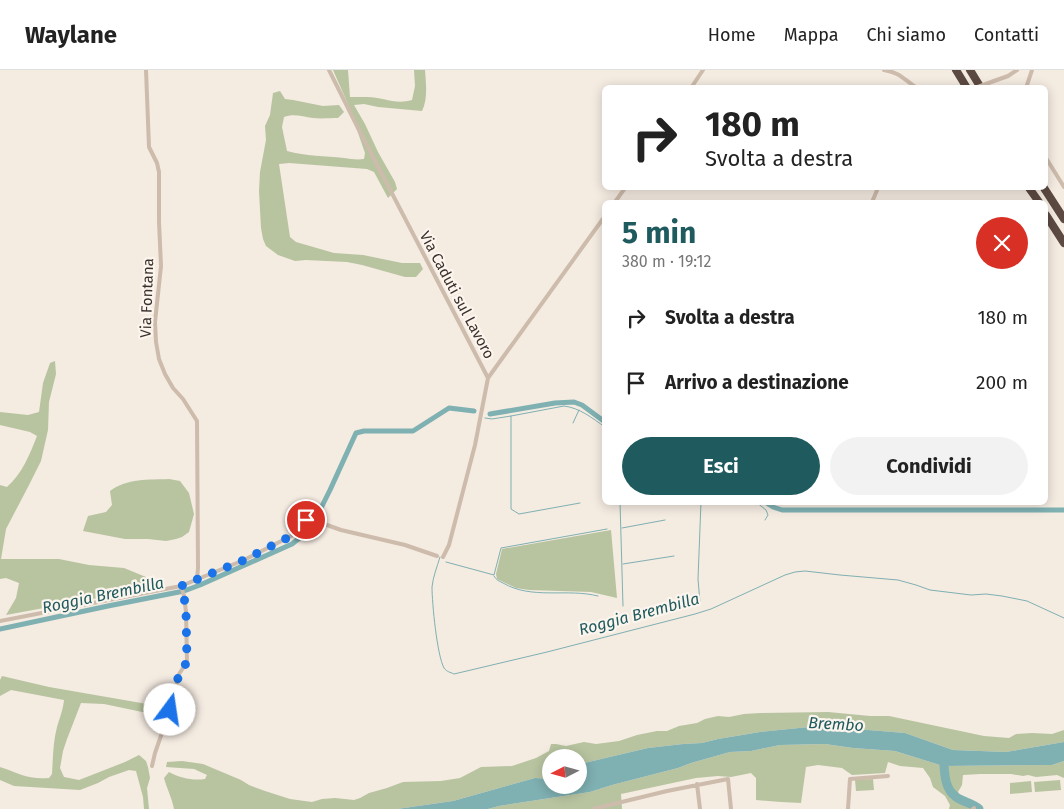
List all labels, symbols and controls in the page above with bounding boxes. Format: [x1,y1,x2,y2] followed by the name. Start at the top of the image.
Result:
[25,21,117,49] text: Waylane
[708,24,756,46] text: Home
[784,24,838,46] text: Mappa
[866,24,946,46] text: Chi siamo
[974,24,1039,46] text: Contatti
[705,103,800,145] text: 180 m
[622,105,687,170] icon: right
[705,145,853,172] text: Svolta a destra
[622,215,696,251] text: 5 min
[976,217,1028,269] button: close
[416,228,498,362] street label: Via Caduti sul Lavoro
[622,252,711,271] text: 380 m · 19:12
[137,258,157,338] street label: Via Fontana
[622,304,650,332] icon: right
[665,306,795,329] text: Svolta a destra
[977,306,1028,329] text: 180 m
[622,369,650,397] icon: arrive
[665,371,849,394] text: Arrivo a destinazione
[976,371,1028,394] text: 200 m
[622,437,820,495] button: Esci
[830,437,1028,495] button: Condividi
[285,499,327,541] pin
[292,506,320,534] icon: arrive
[40,573,166,617] water label: Roggia Brembilla
[577,589,701,639] water label: Roggia Brembilla
[143,683,195,735] position arrow
[808,713,864,735] water label: Brembo
[542,749,588,794] north arrow
[542,749,587,794] map controls

